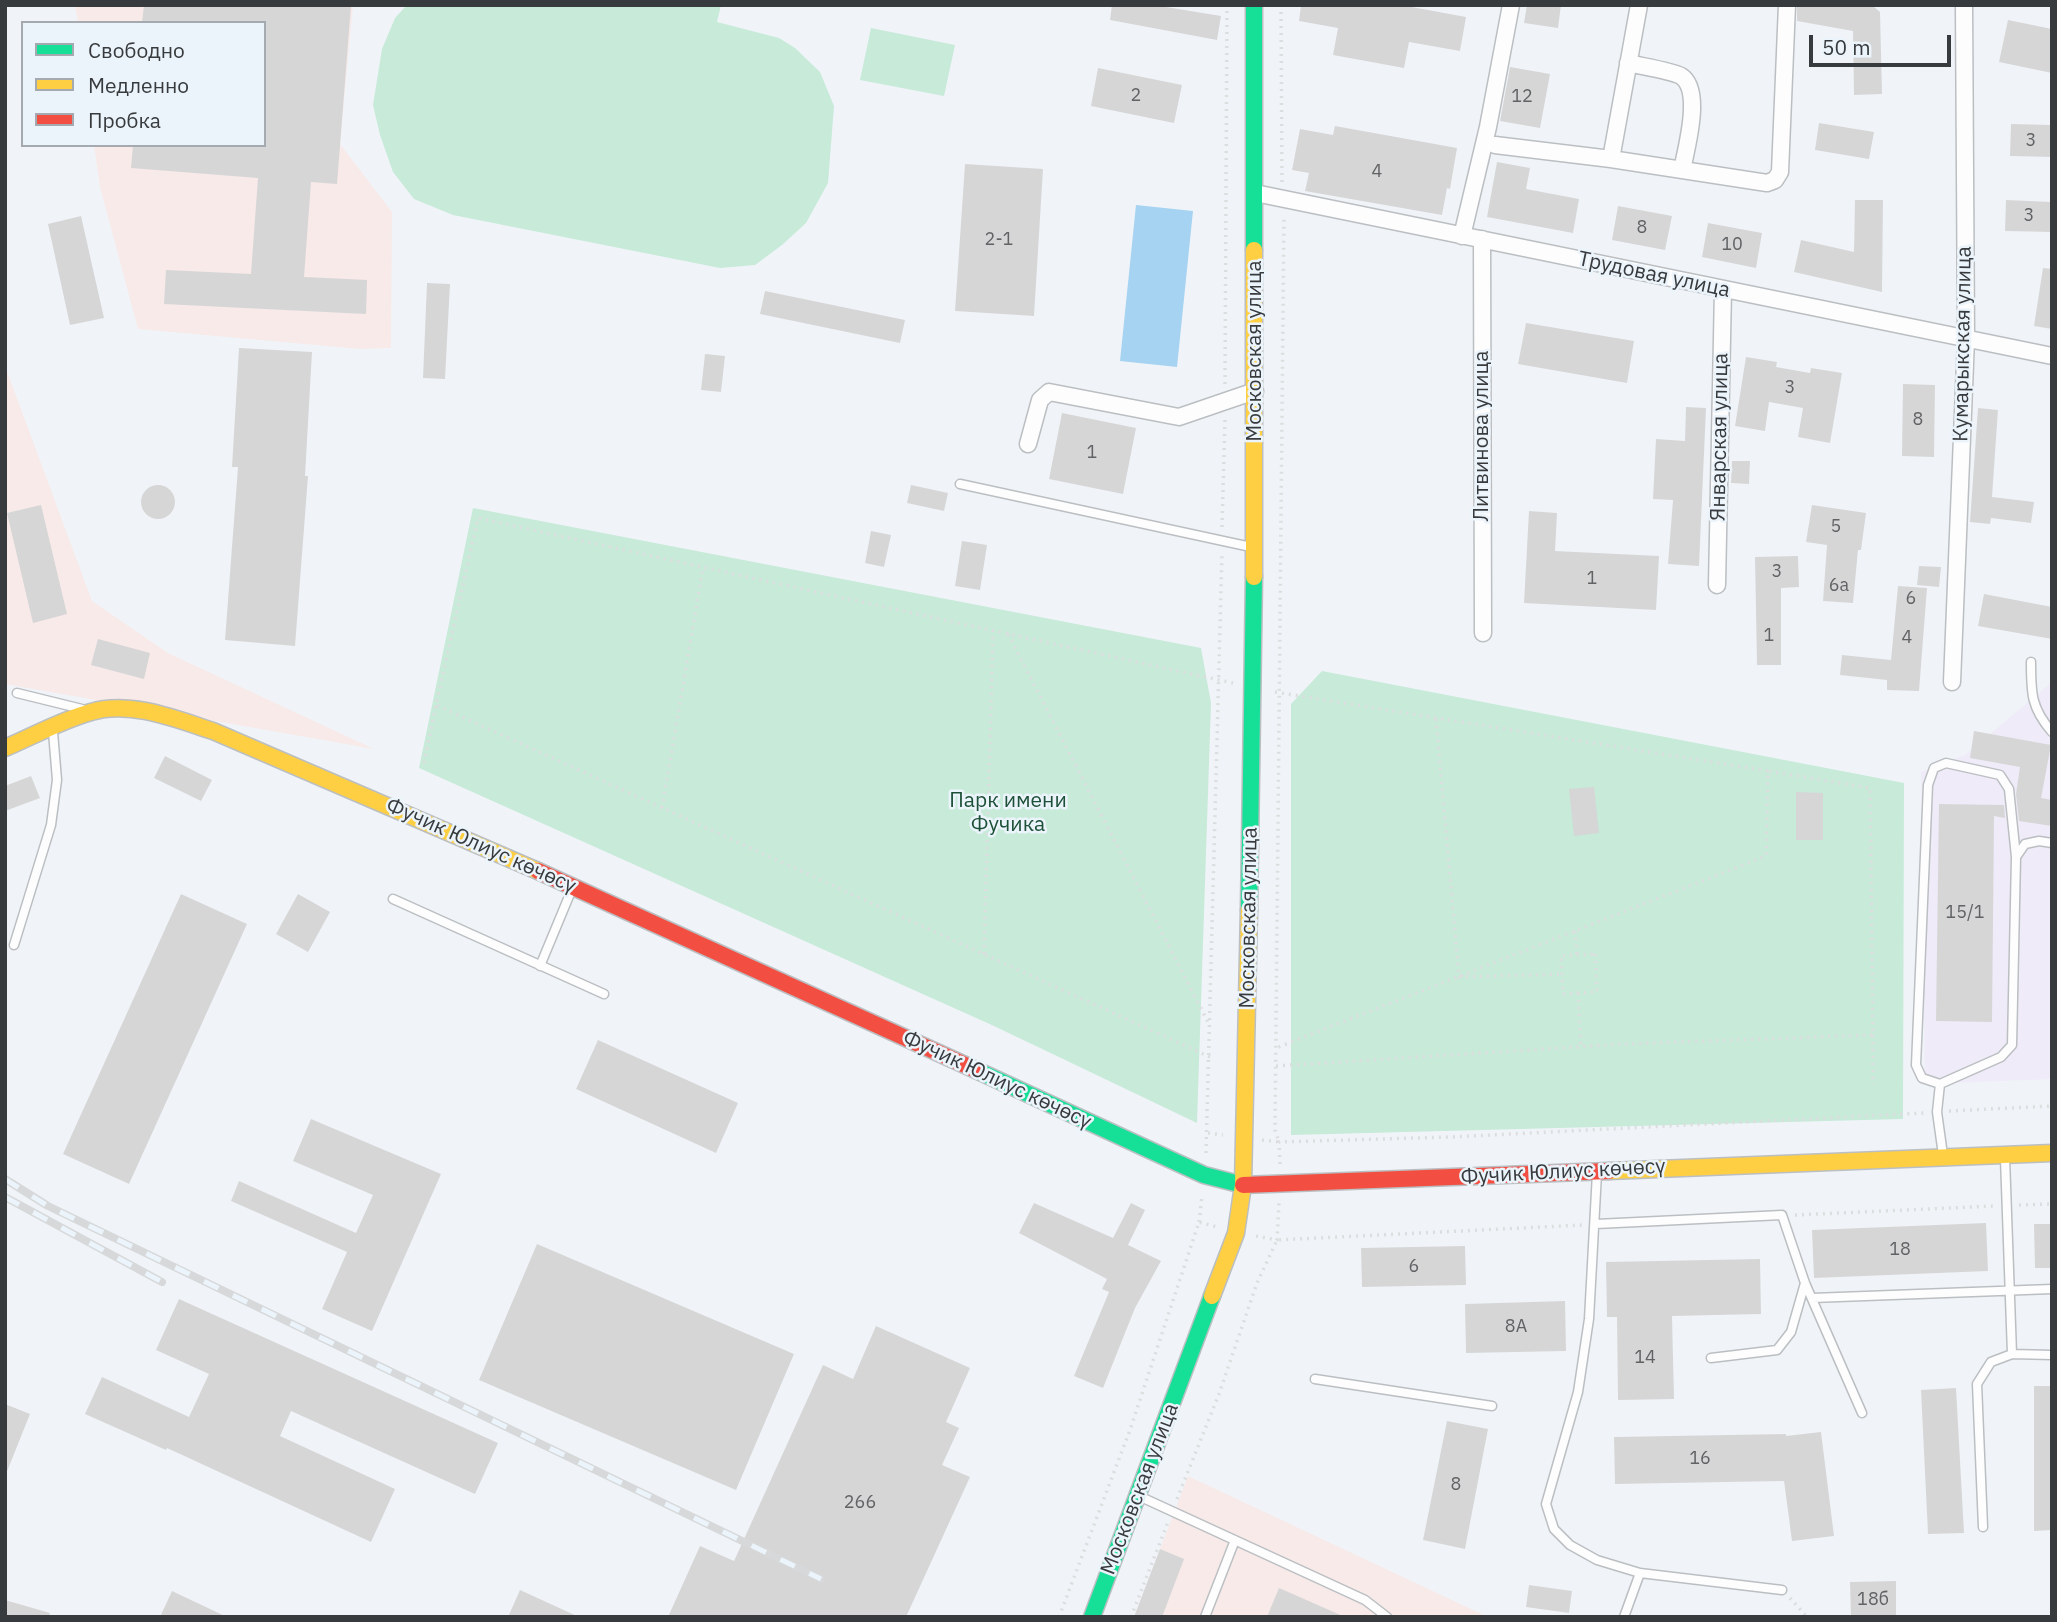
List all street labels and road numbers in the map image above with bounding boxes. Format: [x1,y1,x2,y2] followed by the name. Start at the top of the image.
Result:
[1949,246,1977,442] street label: Кумарыкская улица
[1576,247,1732,303] street label: Трудовая улица
[1242,260,1268,442] street label: Московская улица
[1469,351,1495,521] street label: Литвинова улица
[1706,353,1734,521] street label: Январская улица
[382,793,580,899] street label: Фучик Юлиус көчөсү
[1235,827,1263,1009] street label: Московская улица
[899,1025,1095,1135] street label: Фучик Юлиус көчөсү
[1460,1154,1666,1190] street label: Фучик Юлиус көчөсү
[1096,1400,1184,1578] street label: Московская улица

